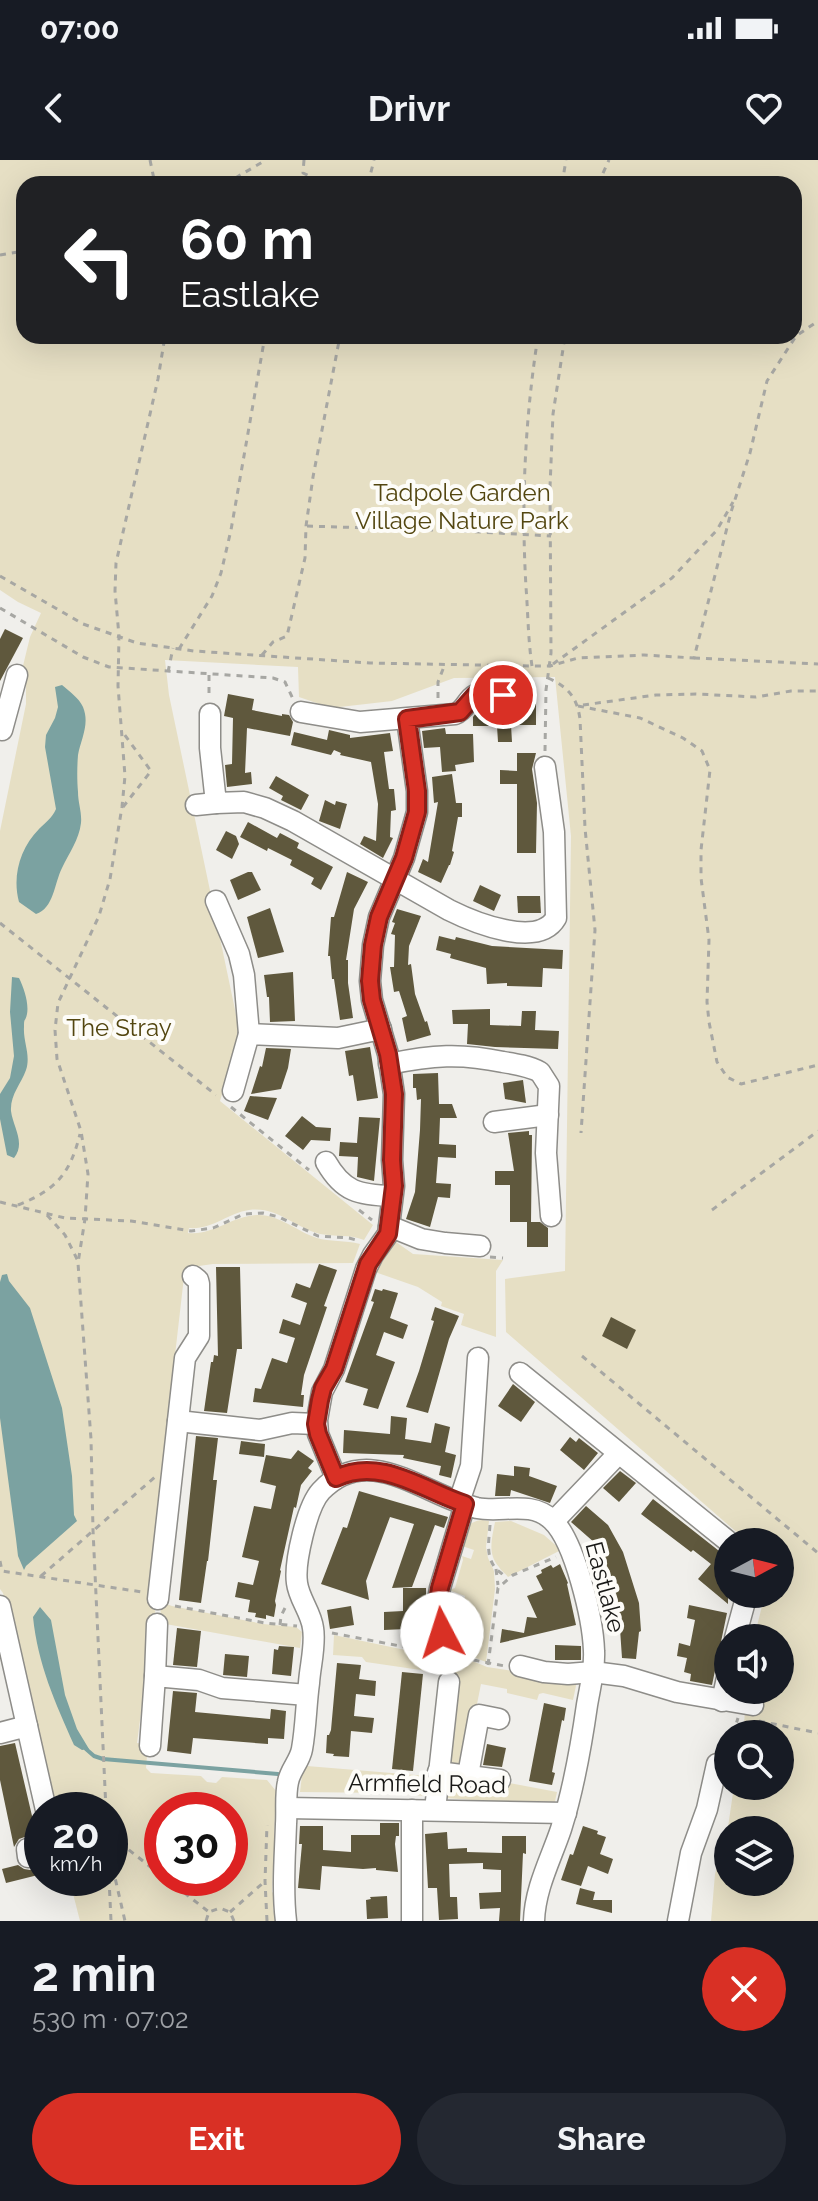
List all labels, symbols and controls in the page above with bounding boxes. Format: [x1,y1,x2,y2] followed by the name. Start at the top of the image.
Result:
[40,11,120,46] text: 07:00
[32,86,76,130] icon: back
[742,86,786,130] icon: heart
[368,87,450,129] text: Drivr
[180,206,314,272] text: 60 m
[48,208,152,312] icon: left
[180,273,320,315] text: Eastlake
[355,478,569,535] park label: Tadpole Garden Village Nature Park
[469,661,537,729] pin
[481,673,525,717] icon: arrive
[66,1013,172,1042] park label: The Stray
[714,1528,794,1608] north arrow
[714,1528,794,1896] map controls
[579,1538,632,1636] street label: Eastlake
[400,1591,484,1675] position arrow
[714,1624,794,1704] button: sound
[714,1720,794,1800] button: search
[348,1768,506,1799] street label: Armfield Road
[144,1792,248,1896] speed limit sign: 30
[52,1810,100,1857] text: 20
[714,1816,794,1896] button: layers
[50,1852,102,1876] text: km/h
[32,1946,157,2002] text: 2 min
[702,1947,786,2031] button: close
[32,2004,189,2034] text: 530 m · 07:02
[32,2093,401,2185] button: Exit
[417,2093,786,2185] button: Share

